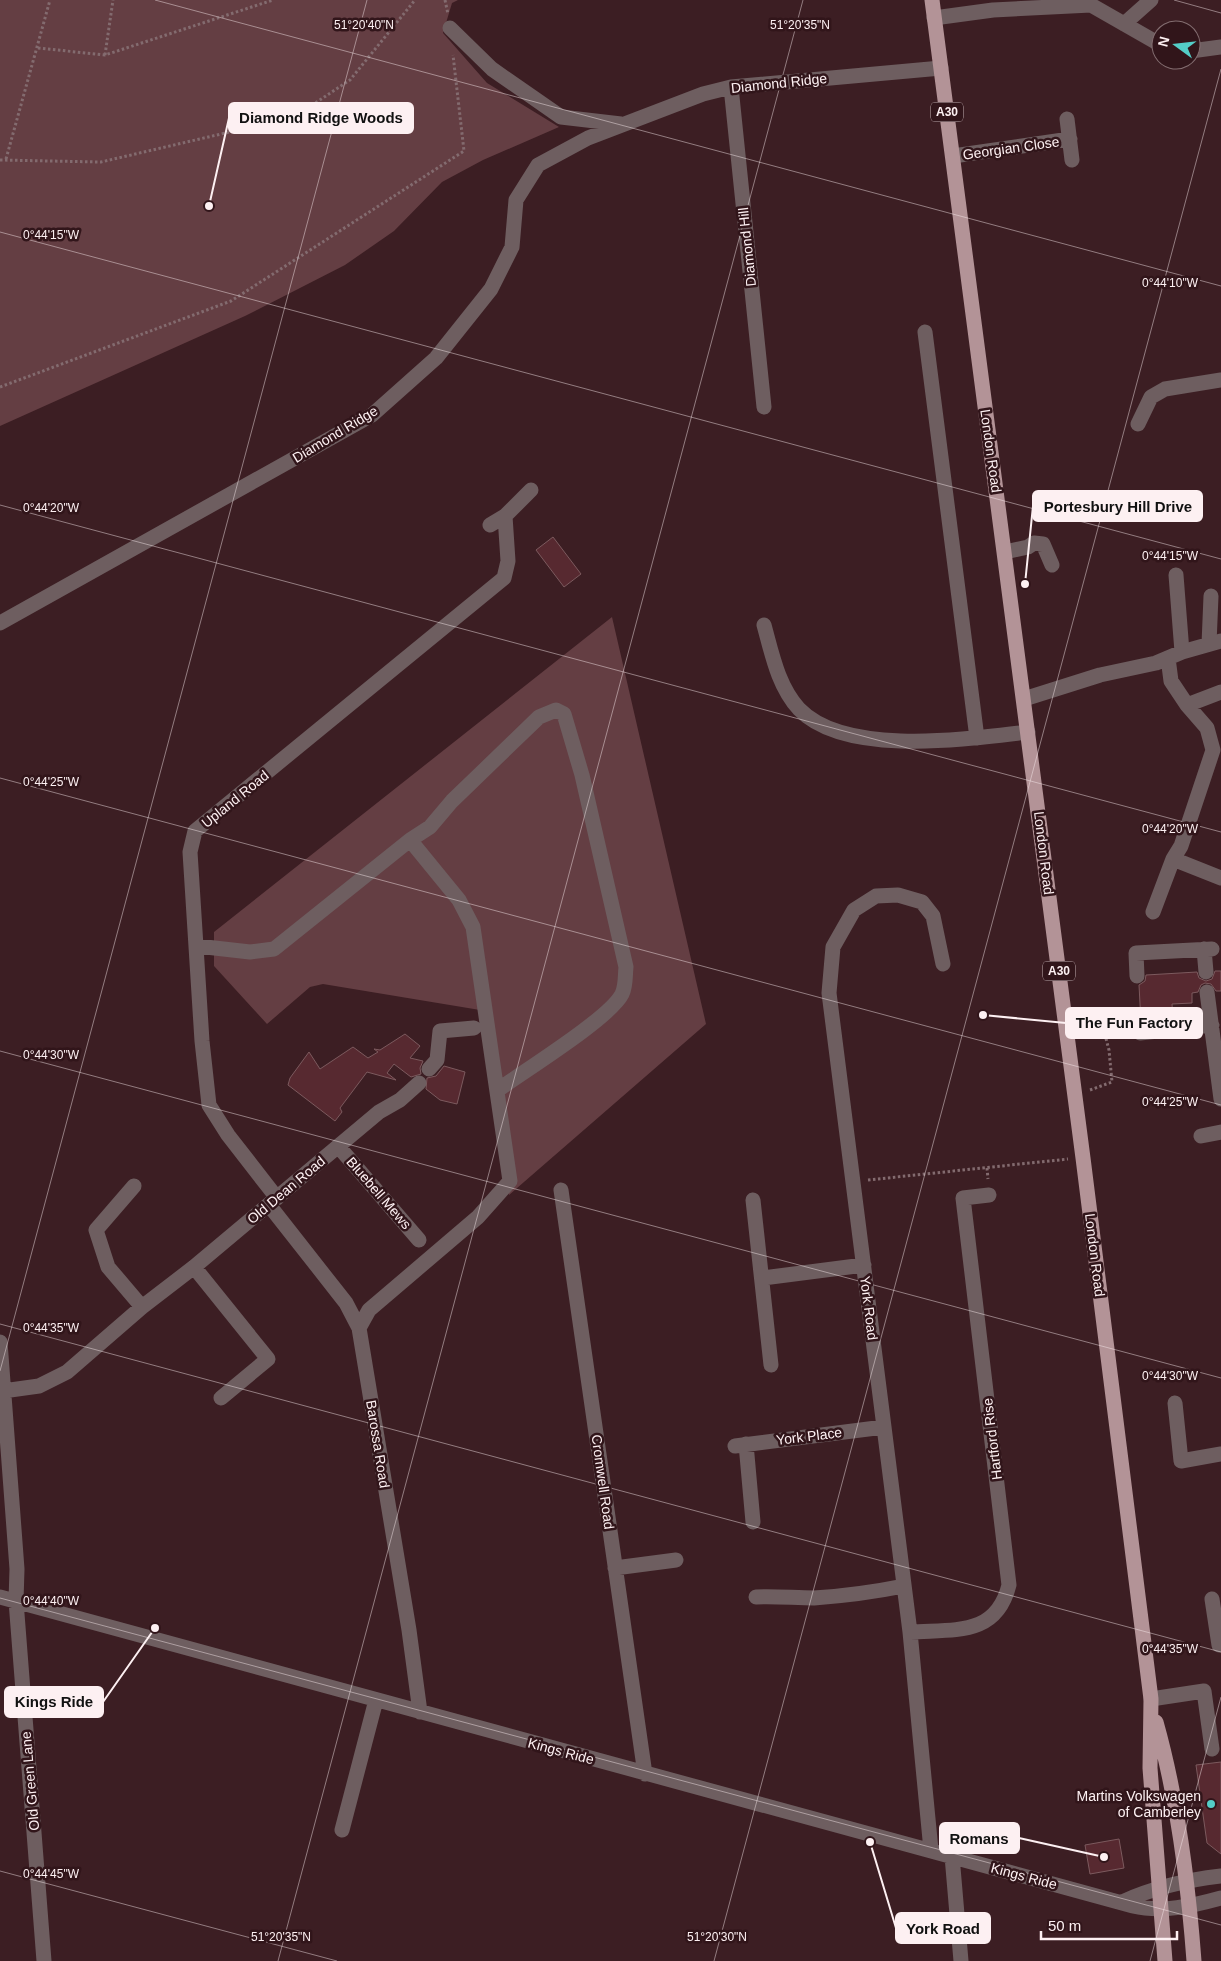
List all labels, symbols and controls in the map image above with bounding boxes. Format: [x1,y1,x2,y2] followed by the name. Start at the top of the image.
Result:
[334,18,394,32] text: 51°20'40"N
[770,18,830,32] text: 51°20'35"N
[1151,20,1201,70] north arrow
[1154,35,1172,49] text: N
[730,70,828,96] street label: Diamond Ridge
[931,102,963,121] road number: A30
[229,103,413,133] callout: Diamond Ridge Woods
[239,109,403,126] text: Diamond Ridge Woods
[962,133,1060,163] street label: Georgian Close
[735,207,759,287] street label: Diamond Hill
[23,228,80,242] text: 0°44'15"W
[1142,276,1199,290] text: 0°44'10"W
[290,402,381,466] street label: Diamond Ridge
[977,408,1005,494] street label: London Road
[1033,491,1202,521] callout: Portesbury Hill Drive
[1044,498,1192,515] text: Portesbury Hill Drive
[23,501,80,515] text: 0°44'20"W
[1142,549,1199,563] text: 0°44'15"W
[198,767,272,831] street label: Upland Road
[23,775,80,789] text: 0°44'25"W
[1031,810,1057,896] street label: London Road
[1142,822,1199,836] text: 0°44'20"W
[1043,961,1075,980] road number: A30
[1066,1008,1202,1038] callout: The Fun Factory
[1076,1014,1193,1031] text: The Fun Factory
[23,1048,80,1062] text: 0°44'30"W
[1142,1095,1199,1109] text: 0°44'25"W
[244,1153,328,1227] street label: Old Dean Road
[343,1154,415,1232] street label: Bluebell Mews
[1082,1212,1108,1298] street label: London Road
[857,1275,881,1341] street label: York Road
[23,1321,80,1335] text: 0°44'35"W
[1142,1369,1199,1383] text: 0°44'30"W
[979,1397,1005,1481] street label: Hartford Rise
[363,1399,393,1489] street label: Barossa Road
[775,1424,843,1448] street label: York Place
[588,1434,618,1530] street label: Cromwell Road
[23,1594,80,1608] text: 0°44'40"W
[1142,1642,1199,1656] text: 0°44'35"W
[5,1687,103,1717] callout: Kings Ride
[15,1693,93,1710] text: Kings Ride
[18,1730,42,1831] street label: Old Green Lane
[526,1735,596,1768] street label: Kings Ride
[1076,1788,1201,1820] place label: Martins Volkswagen of Camberley
[1205,1798,1217,1810] marker: Martins Volkswagen of Camberley
[940,1823,1019,1853] callout: Romans
[949,1830,1009,1847] text: Romans
[989,1860,1059,1893] street label: Kings Ride
[23,1867,80,1881] text: 0°44'45"W
[1041,1908,1177,1940] scale bar
[896,1913,990,1943] callout: York Road
[1048,1917,1081,1934] text: 50 m
[906,1920,980,1937] text: York Road
[251,1930,311,1944] text: 51°20'35"N
[687,1930,747,1944] text: 51°20'30"N

